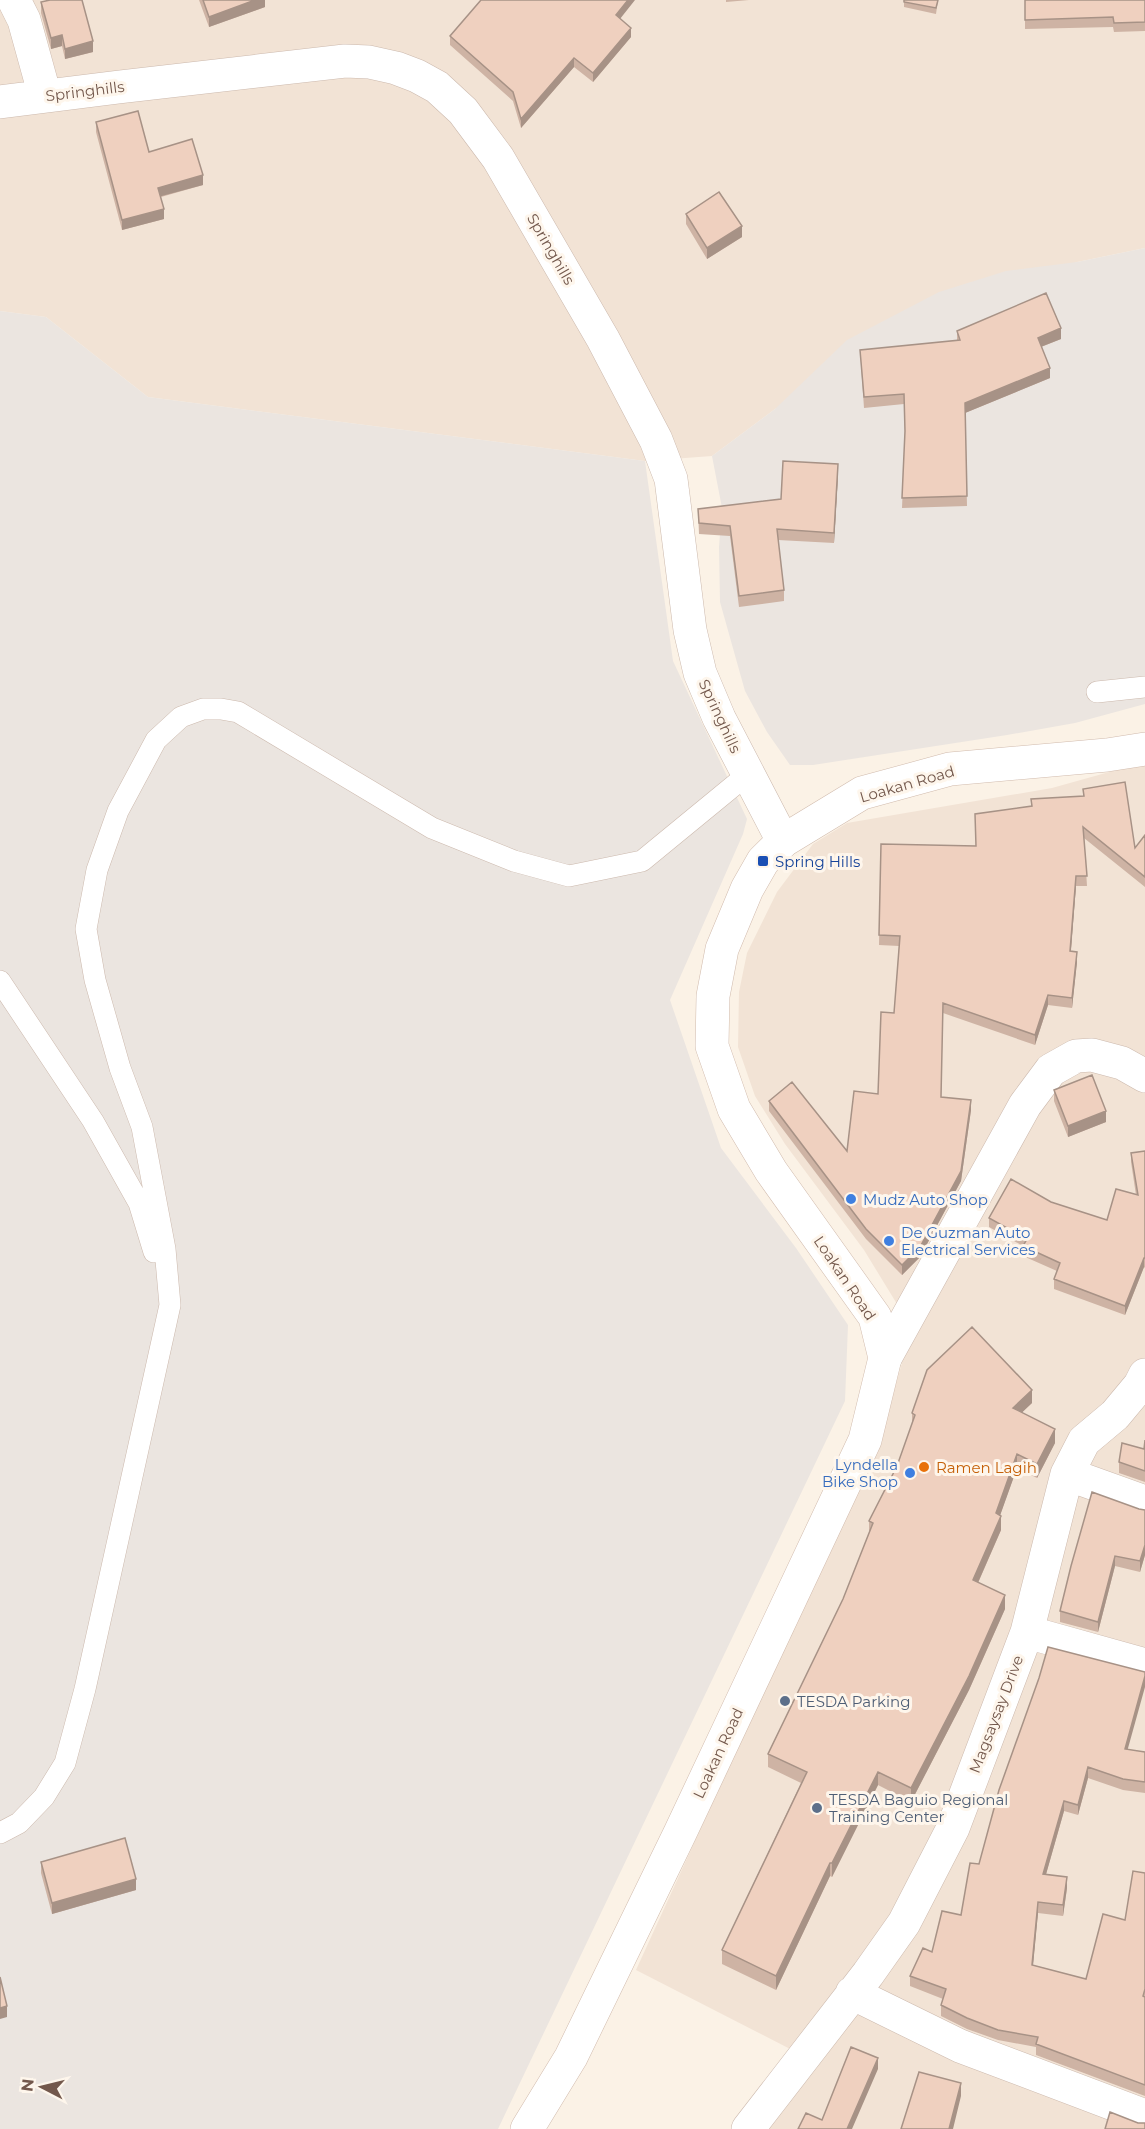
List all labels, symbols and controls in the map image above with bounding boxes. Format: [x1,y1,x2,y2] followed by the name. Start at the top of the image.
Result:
[44,77,126,105] street label: Springhills
[523,210,579,288] street label: Springhills
[695,676,745,756] street label: Springhills
[857,761,957,807] street label: Loakan Road
[775,852,860,871] place label: Spring Hills
[756,854,770,868] marker: Spring Hills
[863,1190,988,1209] place label: Mudz Auto Shop
[844,1192,858,1206] marker: Mudz Auto Shop
[901,1223,1035,1259] place label: De Guzman Auto Electrical Services
[810,1232,880,1324] street label: Loakan Road
[882,1234,896,1248] marker: De Guzman Auto Electrical Services
[822,1455,898,1491] place label: Lyndella Bike Shop
[936,1458,1037,1477] place label: Ramen Lagih
[917,1460,931,1474] marker: Ramen Lagih
[903,1466,917,1480] marker: Lyndella Bike Shop
[965,1652,1027,1776] street label: Magsaysay Drive
[797,1692,911,1711] place label: TESDA Parking
[778,1694,792,1708] marker: TESDA Parking
[689,1705,747,1801] street label: Loakan Road
[829,1790,1008,1826] place label: TESDA Baguio Regional Training Center
[810,1801,824,1815] marker: TESDA Baguio Regional Training Center
[12,2057,72,2117] north arrow
[17,2078,38,2093] text: N

